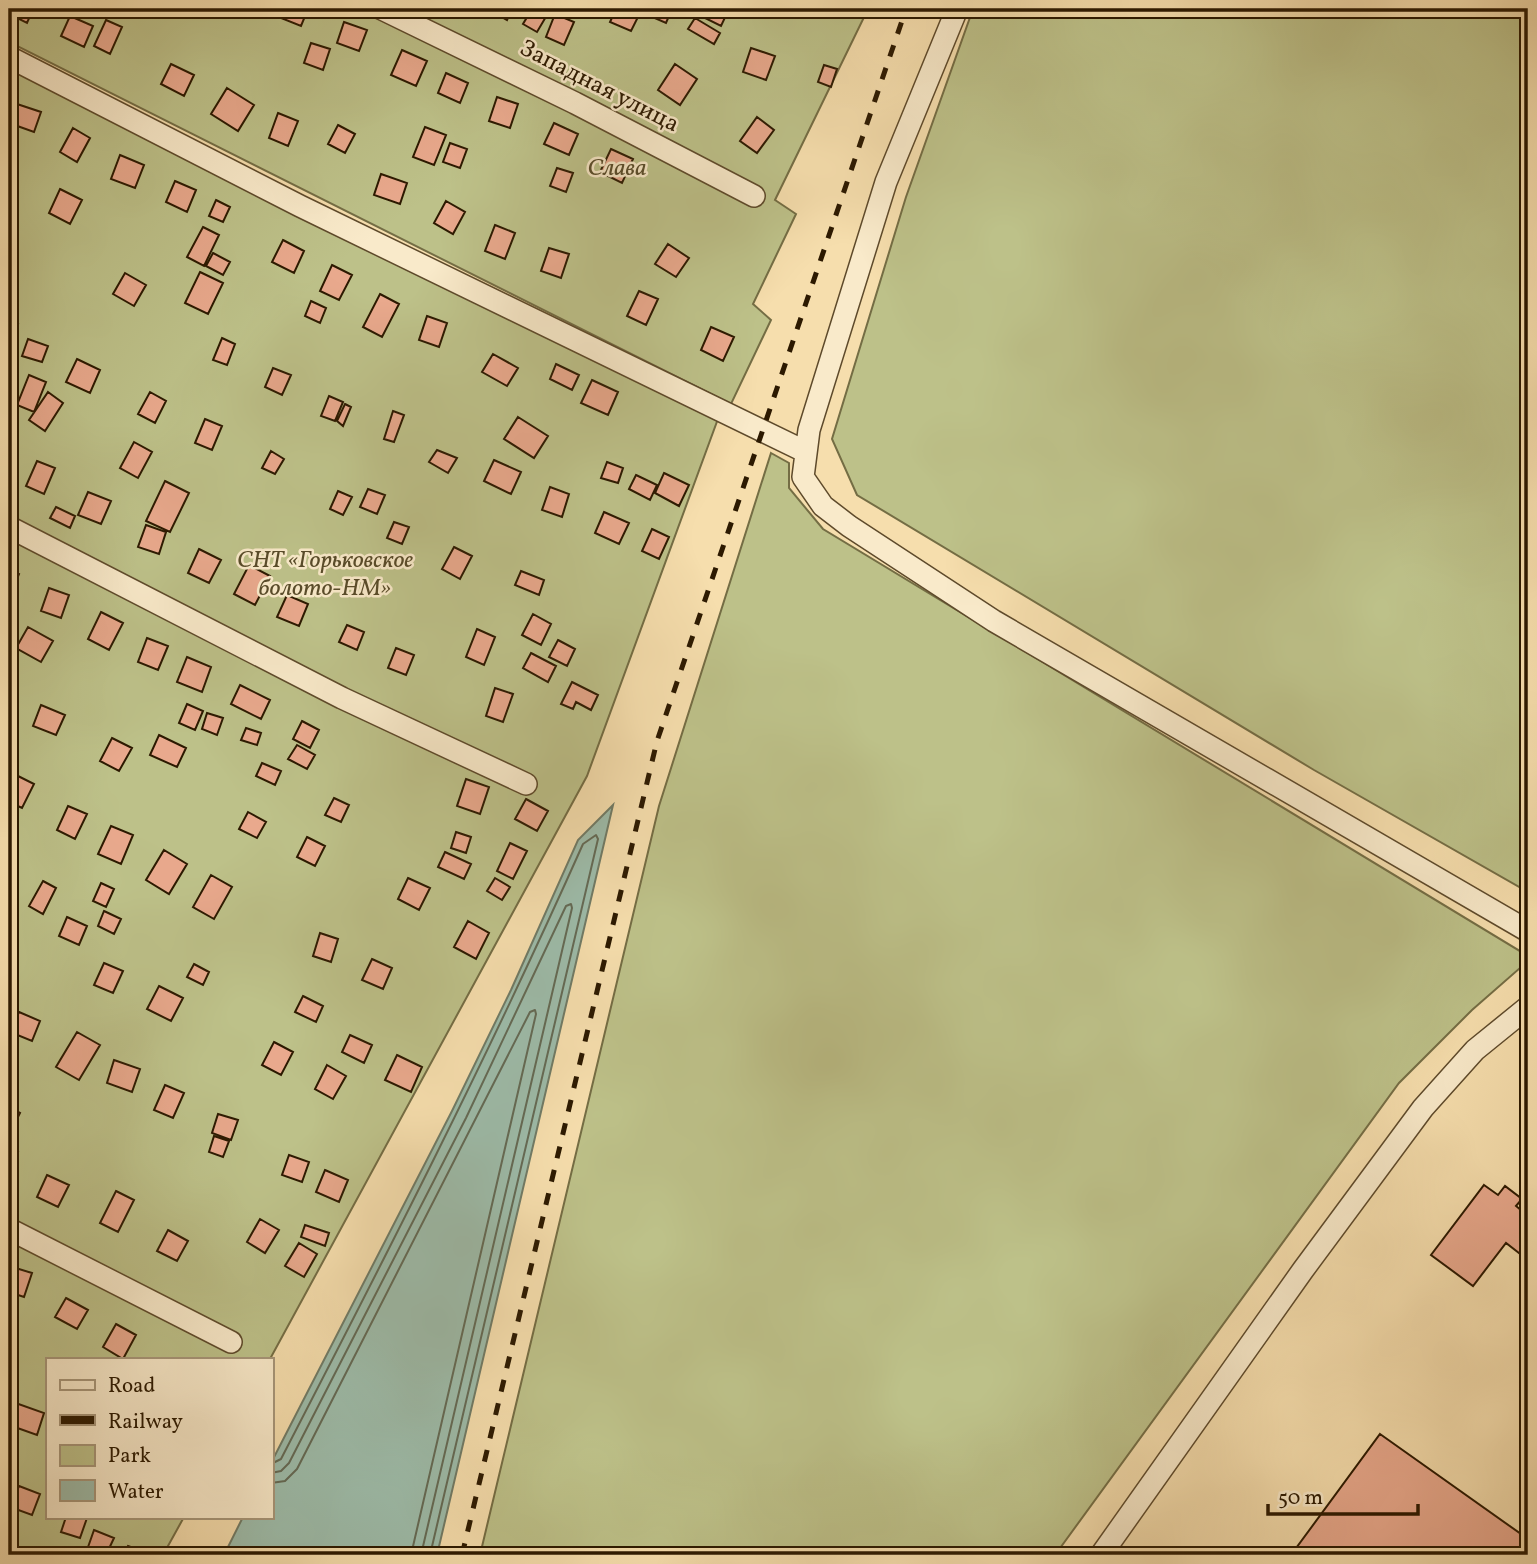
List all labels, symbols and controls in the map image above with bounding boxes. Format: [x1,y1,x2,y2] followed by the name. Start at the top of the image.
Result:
[513,32,685,142] street label: Западная улица
[587,152,647,186] park label: Слава
[237,544,413,606] park label: СНТ «Горьковское болото-НМ»
[46,1358,273,1518] legend
[108,1372,155,1401] text: Road
[108,1408,184,1437] text: Railway
[108,1442,151,1471] text: Park
[1268,1473,1418,1517] scale bar
[108,1478,164,1507] text: Water
[1278,1484,1323,1513] text: 50 m

